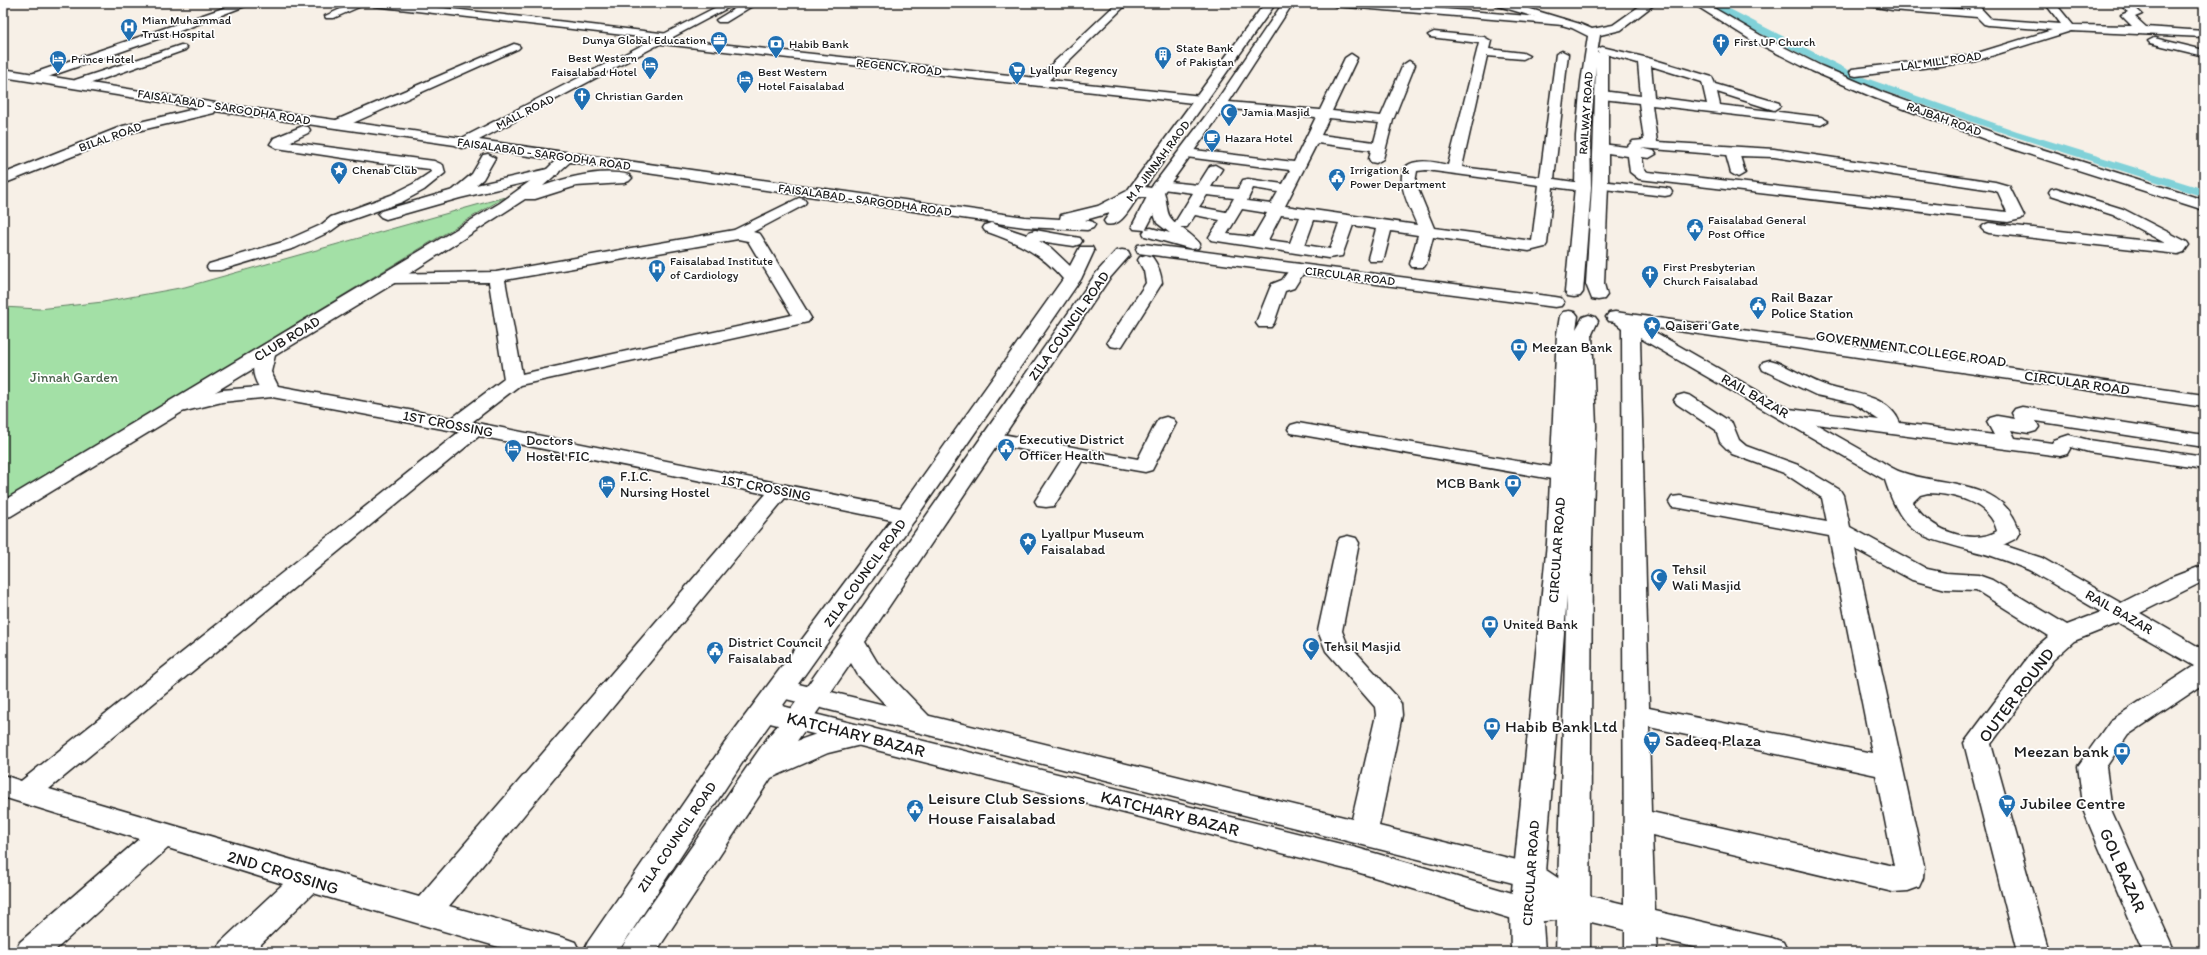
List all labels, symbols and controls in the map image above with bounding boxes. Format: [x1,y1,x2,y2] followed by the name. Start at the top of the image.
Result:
[142,13,232,41] place label: Mian Muhammad Trust Hospital
[119,17,139,42] hospital icon: Mian Muhammad Trust Hospital
[709,30,729,55] office icon: Dunya Global Education
[1711,32,1731,57] church icon: First UP Church
[582,33,706,47] place label: Dunya Global Education
[766,34,786,59] bank icon: Habib Bank
[1734,35,1816,49] place label: First UP Church
[789,37,849,51] place label: Habib Bank
[1176,41,1234,69] place label: State Bank of Pakistan
[1153,45,1173,70] building icon: State Bank of Pakistan
[1900,48,1982,74] street label: LAL MILL ROAD
[48,49,68,74] hotel icon: Prince Hotel
[551,51,638,79] place label: Best Western Faisalabad Hotel
[71,52,135,66] place label: Prince Hotel
[640,55,660,80] hotel icon: Best Western Faisalabad Hotel
[856,56,942,78] street label: REGENCY ROAD
[1007,60,1027,85] supermarket icon: Lyallpur Regency
[1030,63,1118,77] place label: Lyallpur Regency
[758,65,845,93] place label: Best Western Hotel Faisalabad
[735,69,755,94] hotel icon: Best Western Hotel Faisalabad
[1576,71,1596,155] street label: RAILWAY ROAD
[136,86,312,128] street label: FAISALABAD - SARGODHA ROAD
[572,86,592,111] church icon: Christian Garden
[595,89,684,103] place label: Christian Garden
[494,91,557,133] street label: MALL ROAD
[1905,99,1983,139] street label: RAJBAH ROAD
[1219,102,1239,127] mosque icon: Jamia Masjid
[1242,105,1310,119] place label: Jamia Masjid
[1123,118,1193,204] street label: M A JINNAH RAOD
[77,119,144,155] street label: BILAL ROAD
[1202,128,1222,153] cafe icon: Hazara Hotel
[1225,131,1293,145] place label: Hazara Hotel
[456,135,632,173] street label: FAISALABAD - SARGODHA ROAD
[329,160,349,185] place icon: Chenab Club
[352,163,417,177] place label: Chenab Club
[1350,163,1447,191] place label: Irrigation & Power Department
[1327,167,1347,192] public building icon: Irrigation & Power Department
[777,181,953,219] street label: FAISALABAD - SARGODHA ROAD
[1708,213,1807,241] place label: Faisalabad General Post Office
[1685,217,1705,242] public building icon: Faisalabad General Post Office
[670,254,773,282] place label: Faisalabad Institute of Cardiology
[647,258,667,283] hospital icon: Faisalabad Institute of Cardiology
[1663,260,1759,288] place label: First Presbyterian Church Faisalabad
[1304,264,1396,288] street label: CIRCULAR ROAD
[1640,264,1660,289] church icon: First Presbyterian Church Faisalabad
[1025,268,1113,384] street label: ZILA COUNCIL ROAD
[1771,289,1854,322] place label: Rail Bazar Police Station
[1748,295,1768,320] public building icon: Rail Bazar Police Station
[251,313,323,365] street label: CLUB ROAD
[1642,315,1662,340] place icon: Qaiseri Gate
[1665,317,1740,334] place label: Qaiseri Gate
[1815,327,2007,371] street label: GOVERNMENT COLLEGE ROAD
[1509,337,1529,362] bank icon: Meezan Bank
[1532,339,1613,356] place label: Meezan Bank
[2023,367,2131,399] street label: CIRCULAR ROAD
[30,369,118,386] park label: Jinnah Garden
[1718,370,1792,422] street label: RAIL BAZAR
[401,407,495,441] street label: 1ST CROSSING
[1019,431,1124,464] place label: Executive District Officer Health
[526,432,590,465] place label: Doctors Hostel FIC
[996,437,1016,462] public building icon: Executive District Officer Health
[503,438,523,463] hotel icon: Doctors Hostel FIC
[620,468,710,501] place label: F.I.C. Nursing Hostel
[719,471,813,505] street label: 1ST CROSSING
[1503,473,1523,498] bank icon: MCB Bank
[597,474,617,499] hotel icon: F.I.C. Nursing Hostel
[1436,475,1500,492] place label: MCB Bank
[1545,497,1569,603] street label: CIRCULAR ROAD
[820,516,910,630] street label: ZILA COUNCIL ROAD
[1041,525,1144,558] place label: Lyallpur Museum Faisalabad
[1018,531,1038,556] place icon: Lyallpur Museum Faisalabad
[1672,561,1741,594] place label: Tehsil Wali Masjid
[1649,567,1669,592] mosque icon: Tehsil Wali Masjid
[2082,586,2156,638] street label: RAIL BAZAR
[1480,614,1500,639] bank icon: United Bank
[1503,616,1578,633] place label: United Bank
[728,634,822,667] place label: District Council Faisalabad
[1301,636,1321,661] mosque icon: Tehsil Masjid
[1324,638,1401,655] place label: Tehsil Masjid
[705,640,725,665] public building icon: District Council Faisalabad
[1974,644,2058,746] street label: OUTER ROUND
[785,707,927,761] street label: KATCHARY BAZAR
[1482,716,1502,741] bank icon: Habib Bank Ltd
[1505,716,1618,736] place label: Habib Bank Ltd
[1642,730,1662,755] supermarket icon: Sadeeq Plaza
[1665,730,1761,750] place label: Sadeeq Plaza
[2014,741,2109,761] place label: Meezan bank
[2112,741,2132,766] bank icon: Meezan bank
[634,778,720,895] street label: ZILA COUNCIL ROAD
[1099,786,1241,840] street label: KATCHARY BAZAR
[928,788,1085,828] place label: Leisure Club Sessions House Faisalabad
[1997,793,2017,818] supermarket icon: Jubilee Centre
[2020,793,2125,813] place label: Jubilee Centre
[905,798,925,823] public building icon: Leisure Club Sessions House Faisalabad
[1519,820,1543,926] street label: CIRCULAR ROAD
[2096,825,2151,915] street label: GOL BAZAR
[225,846,341,898] street label: 2ND CROSSING

